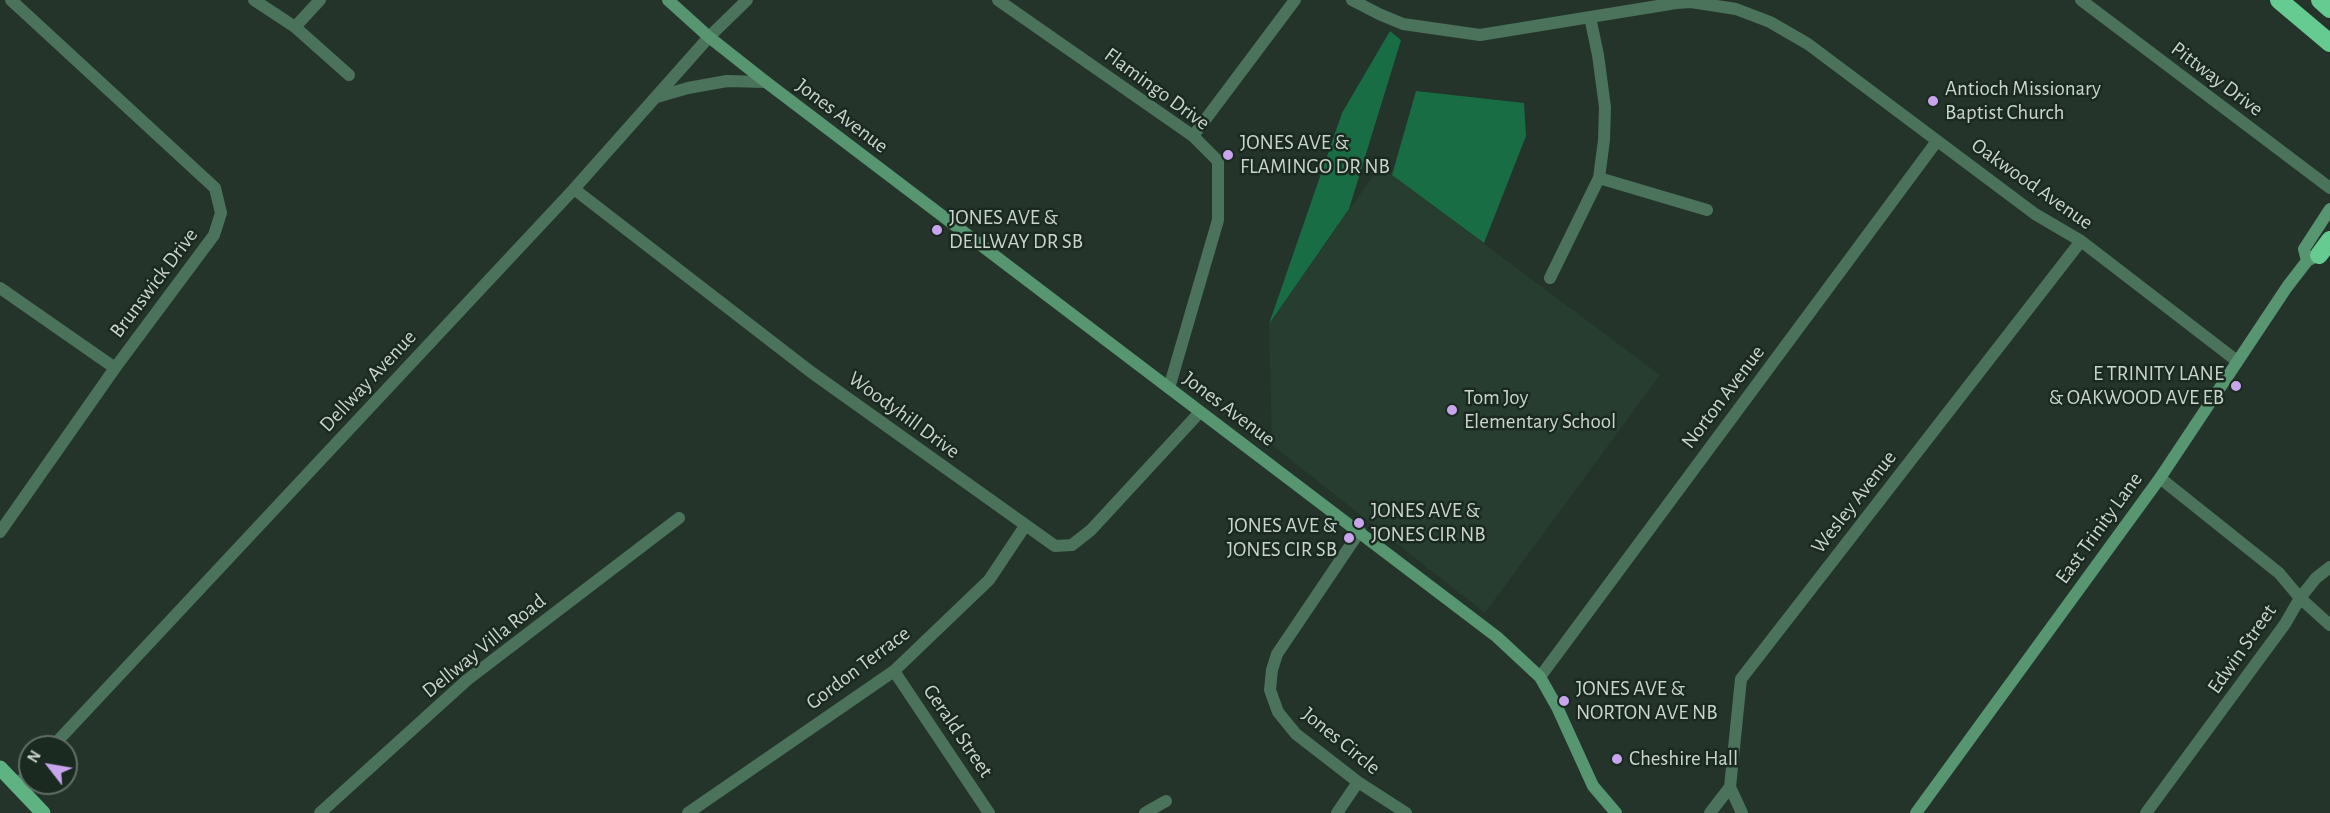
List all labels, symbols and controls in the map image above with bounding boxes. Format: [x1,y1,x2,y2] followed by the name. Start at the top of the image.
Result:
[2166,36,2268,122] street label: Pittway Drive
[1099,42,1215,136] street label: Flamingo Drive
[791,73,893,159] street label: Jones Avenue
[1945,76,2101,126] place label: Antioch Missionary Baptist Church
[1926,94,1940,108] marker: Antioch Missionary Baptist Church
[1240,130,1390,180] place label: JONES AVE & FLAMINGO DR NB
[1966,133,2098,235] street label: Oakwood Avenue
[1221,148,1235,162] marker: JONES AVE & FLAMINGO DR NB
[949,205,1083,255] place label: JONES AVE & DELLWAY DR SB
[105,223,203,343] street label: Brunswick Drive
[930,223,944,237] marker: JONES AVE & DELLWAY DR SB
[314,325,422,437] street label: Dellway Avenue
[1676,340,1770,454] street label: Norton Avenue
[2049,361,2224,411] place label: E TRINITY LANE & OAKWOOD AVE EB
[843,366,965,464] street label: Woodyhill Drive
[1178,366,1280,452] street label: Jones Avenue
[2229,379,2243,393] marker: E TRINITY LANE & OAKWOOD AVE EB
[1464,385,1616,435] place label: Tom Joy Elementary School
[1445,403,1459,417] marker: Tom Joy Elementary School
[1806,445,1902,559] street label: Wesley Avenue
[2050,467,2148,589] street label: East Trinity Lane
[1371,498,1486,548] place label: JONES AVE & JONES CIR NB
[1227,513,1337,563] place label: JONES AVE & JONES CIR SB
[1352,516,1366,530] marker: JONES AVE & JONES CIR NB
[1342,531,1356,545] marker: JONES AVE & JONES CIR SB
[417,589,551,703] street label: Dellway Villa Road
[2202,599,2282,699] street label: Edwin Street
[801,621,915,715] street label: Gordon Terrace
[1576,676,1718,726] place label: JONES AVE & NORTON AVE NB
[918,680,998,782] street label: Gerald Street
[1557,694,1571,708] marker: JONES AVE & NORTON AVE NB
[1297,702,1385,780] street label: Jones Circle
[18,735,78,795] north arrow
[1629,746,1738,772] place label: Cheshire Hall
[25,748,44,766] text: N
[1610,752,1624,766] marker: Cheshire Hall

